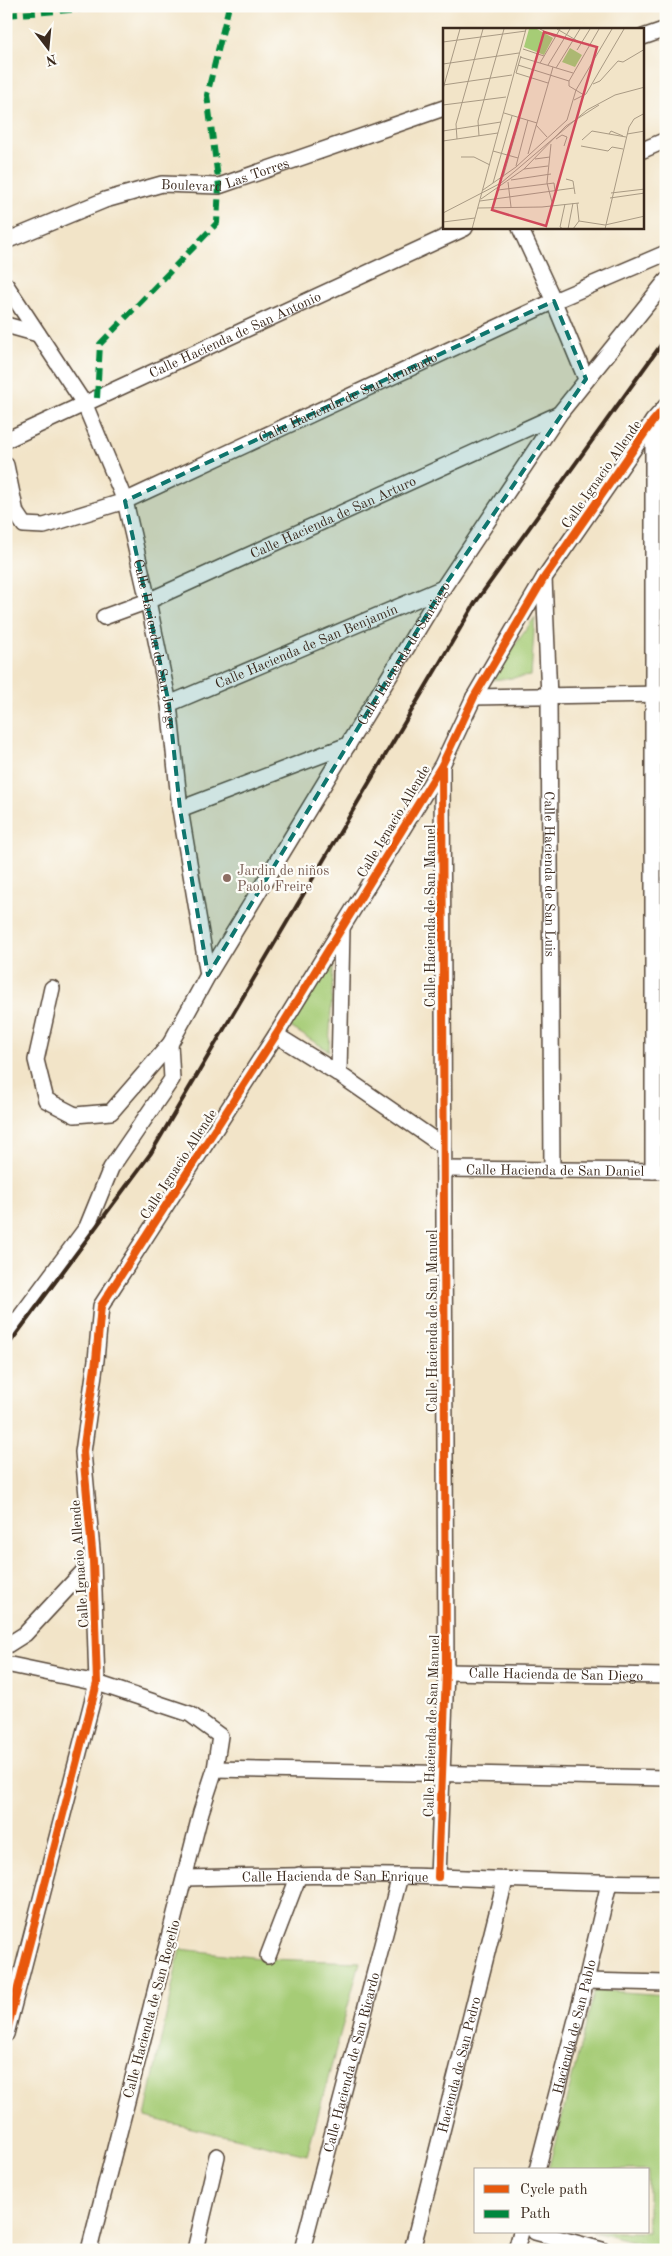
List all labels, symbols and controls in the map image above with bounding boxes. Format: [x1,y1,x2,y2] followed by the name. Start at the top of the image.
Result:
[22,22,72,72] north arrow
[443,28,644,229] inset map
[44,51,58,68] text: N
[161,156,291,194] street label: Boulevard Las Torres
[147,290,323,381] street label: Calle Hacienda de San Antonio
[257,350,440,446] street label: Calle Hacienda de San Armando
[559,418,644,531] street label: Calle Ignacio Allende
[248,474,418,562] street label: Calle Hacienda de San Arturo
[131,558,178,730] street label: Calle Hacienda de San Jorge
[355,579,453,728] street label: Calle Hacienda de Santiago
[213,602,400,692] street label: Calle Hacienda de San Benjamín
[355,763,433,880] street label: Calle Ignacio Allende
[542,791,557,957] street label: Calle Hacienda de San Luis
[424,824,438,1007] street label: Calle Hacienda de San Manuel
[237,864,329,894] place label: Jardin de niños Paolo Freire
[221,872,233,884] marker: Jardin de niños Paolo Freire
[138,1107,220,1222] street label: Calle Ignacio Allende
[466,1163,645,1179] street label: Calle Hacienda de San Daniel
[426,1229,440,1412] street label: Calle Hacienda de San Manuel
[69,1499,91,1629] street label: Calle Ignacio Allende
[422,1634,442,1818] street label: Calle Hacienda de San Manuel
[468,1666,643,1684] street label: Calle Hacienda de San Diego
[242,1869,429,1885] street label: Calle Hacienda de San Enrique
[121,1918,183,2100] street label: Calle Hacienda de San Rogelio
[551,1958,599,2096] street label: Hacienda de San Pablo
[322,1971,382,2154] street label: Calle Hacienda de San Ricardo
[436,1995,484,2135] street label: Hacienda de San Pedro
[474,2168,650,2234] legend
[520,2183,588,2198] text: Cycle path
[520,2207,550,2222] text: Path

